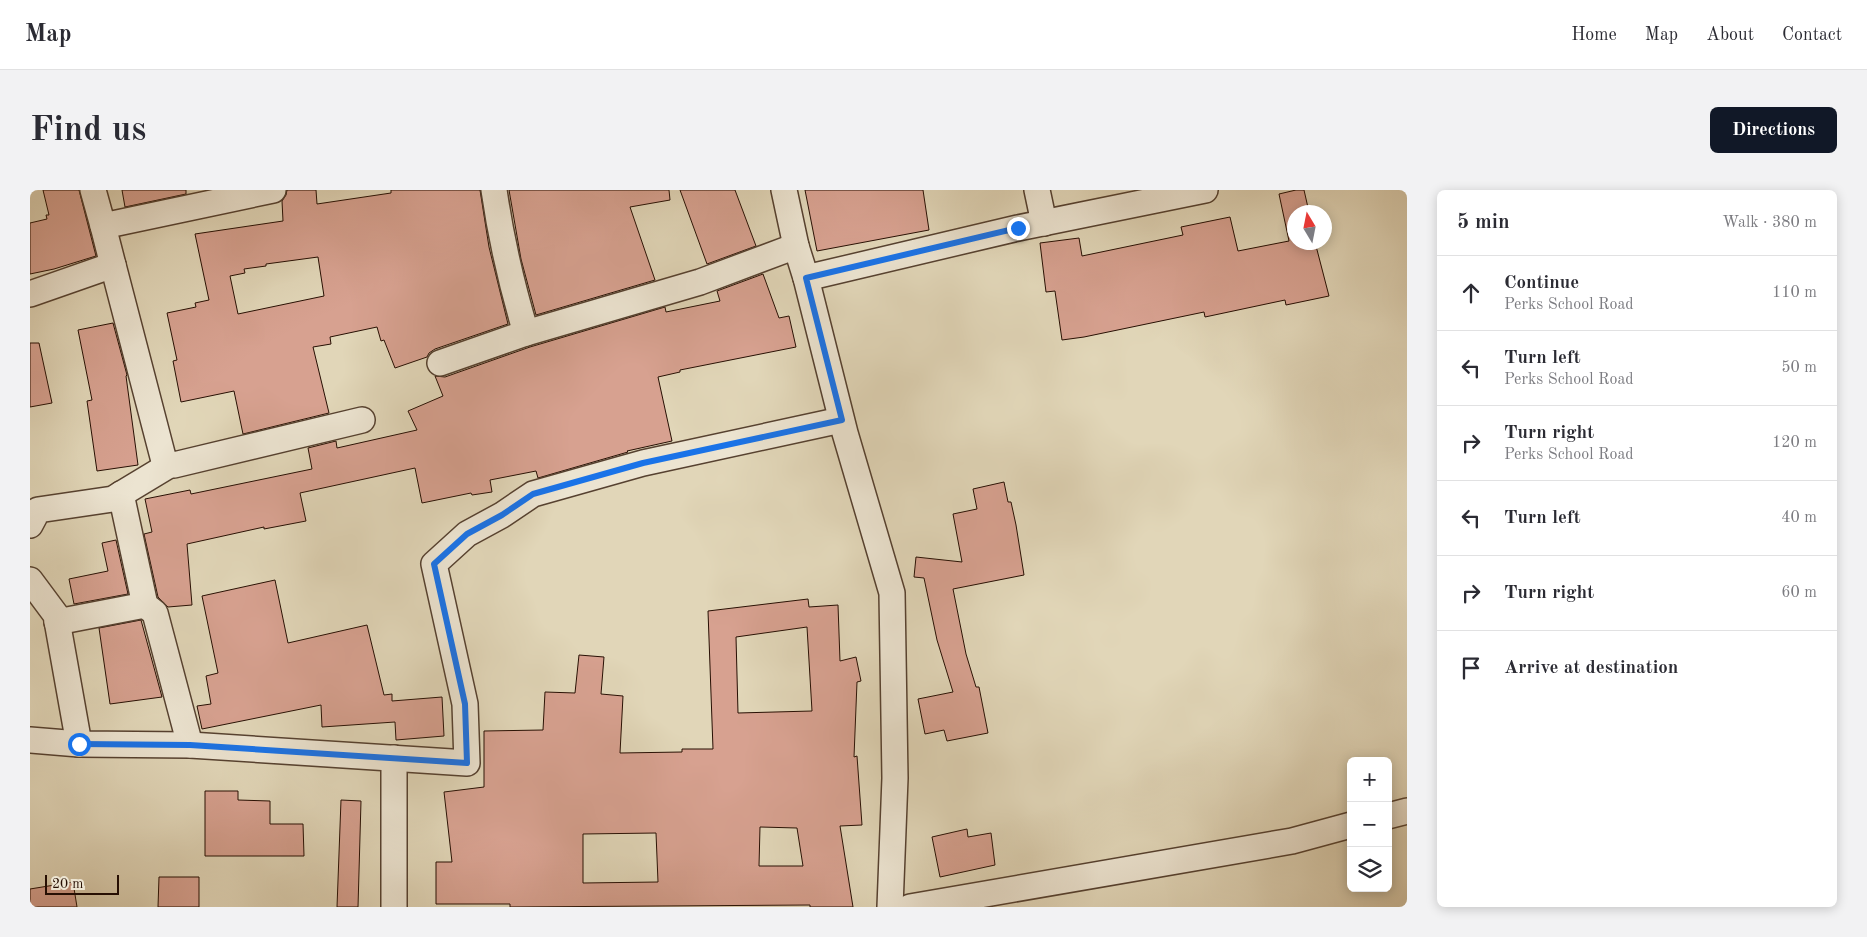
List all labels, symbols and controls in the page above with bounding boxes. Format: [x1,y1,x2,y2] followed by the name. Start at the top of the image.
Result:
[25,23,72,47] text: Map
[1571,26,1617,44] text: Home
[1645,26,1678,44] text: Map
[1706,26,1754,44] text: About
[1782,26,1842,44] text: Contact
[1710,107,1837,153] button: Directions
[30,113,146,148] text: Find us
[1287,205,1332,250] north arrow
[1457,212,1510,233] text: 5 min
[1722,215,1817,231] text: Walk · 380 m
[1007,217,1030,240] route end
[1504,274,1579,293] text: Continue
[1457,279,1485,307] icon: ahead
[1772,285,1817,301] text: 110 m
[1504,297,1634,313] text: Perks School Road
[1504,349,1581,368] text: Turn left
[1457,354,1485,382] icon: left
[1781,360,1817,376] text: 50 m
[1504,372,1634,388] text: Perks School Road
[1504,424,1594,443] text: Turn right
[1457,429,1485,457] icon: right
[1772,435,1817,451] text: 120 m
[1504,447,1634,463] text: Perks School Road
[1457,504,1485,532] icon: left
[1504,509,1581,528] text: Turn left
[1781,510,1817,526] text: 40 m
[1457,579,1485,607] icon: right
[1504,584,1594,603] text: Turn right
[1781,585,1817,601] text: 60 m
[1457,654,1485,682] icon: arrive
[1504,659,1678,678] text: Arrive at destination
[68,733,91,756] route start
[1347,757,1392,892] map controls
[1347,757,1392,802] button: +
[1347,802,1392,847] button: −
[1347,847,1392,892] button: layers
[45,872,119,895] scale bar
[52,877,83,891] text: 20 m

